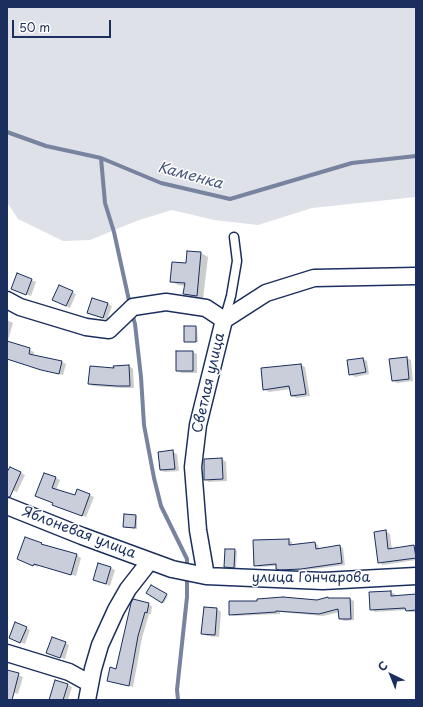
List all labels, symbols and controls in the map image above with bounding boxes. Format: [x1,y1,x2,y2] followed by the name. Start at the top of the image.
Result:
[14,12,113,38] scale bar
[19,18,50,36] text: 50 m
[156,159,224,193] water label: Каменка
[189,331,229,435] street label: Светлая улица
[20,504,138,562] street label: Яблоневая улица
[252,570,370,586] street label: улица Гончарова
[371,655,411,695] north arrow
[374,657,391,675] text: С

